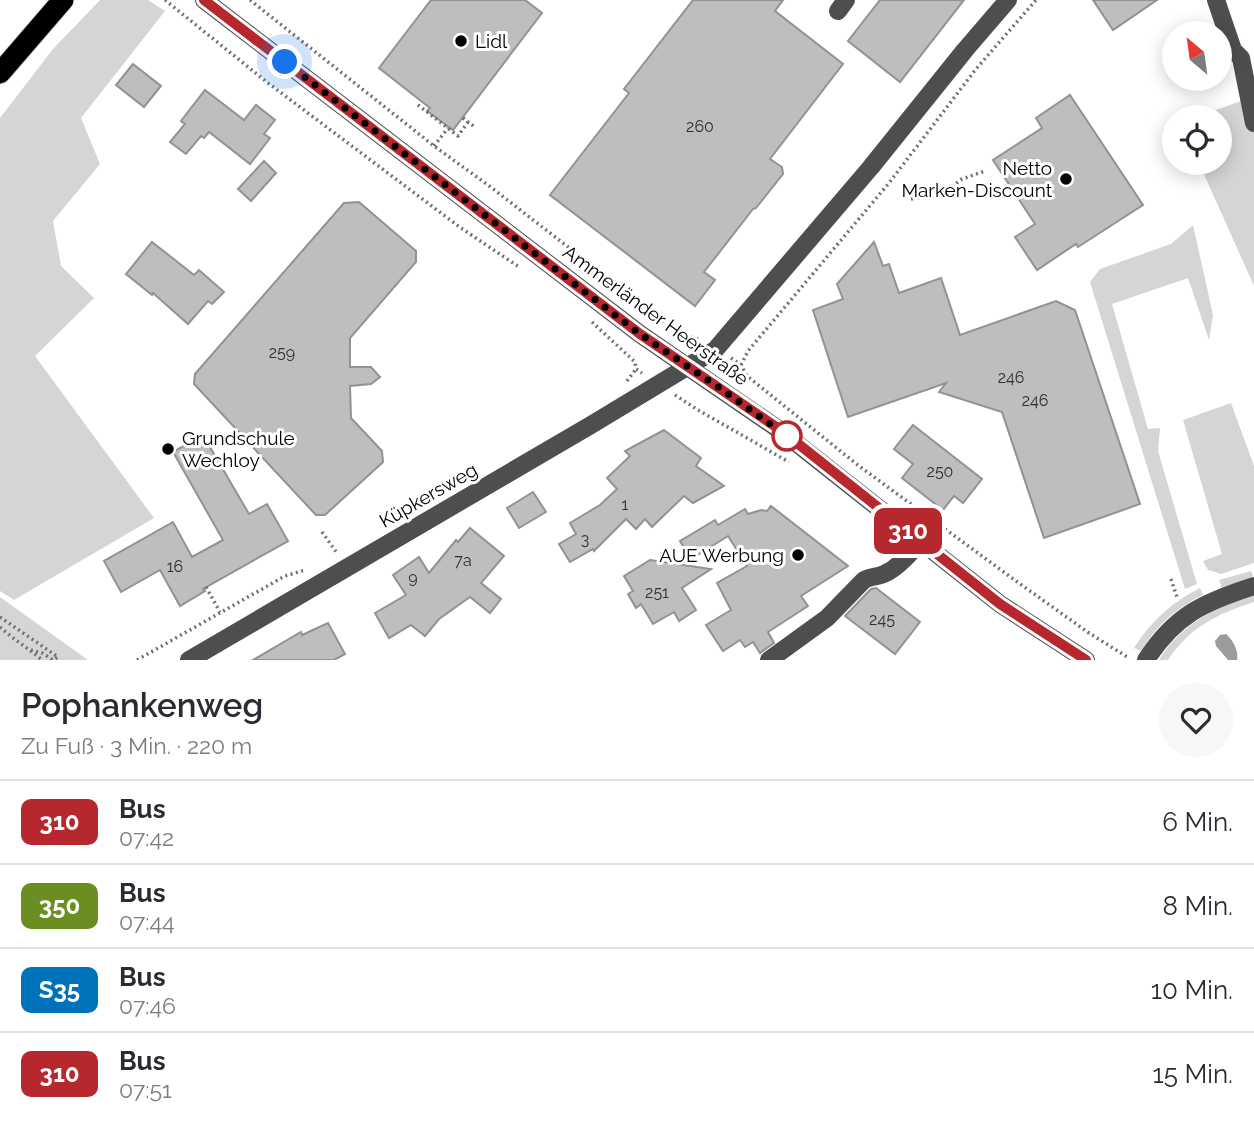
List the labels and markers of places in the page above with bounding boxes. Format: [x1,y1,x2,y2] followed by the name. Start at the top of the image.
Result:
[475,30,508,52] place label: Lidl
[453,33,469,49] marker: Lidl
[901,157,1053,201] place label: Netto Marken-Discount
[1058,171,1074,187] marker: Netto Marken-Discount
[772,421,802,451] unlabelled marker
[182,427,295,471] place label: Grundschule Wechloy
[160,441,176,457] marker: Grundschule Wechloy
[659,544,784,566] place label: AUE Werbung
[790,547,806,563] marker: AUE Werbung

